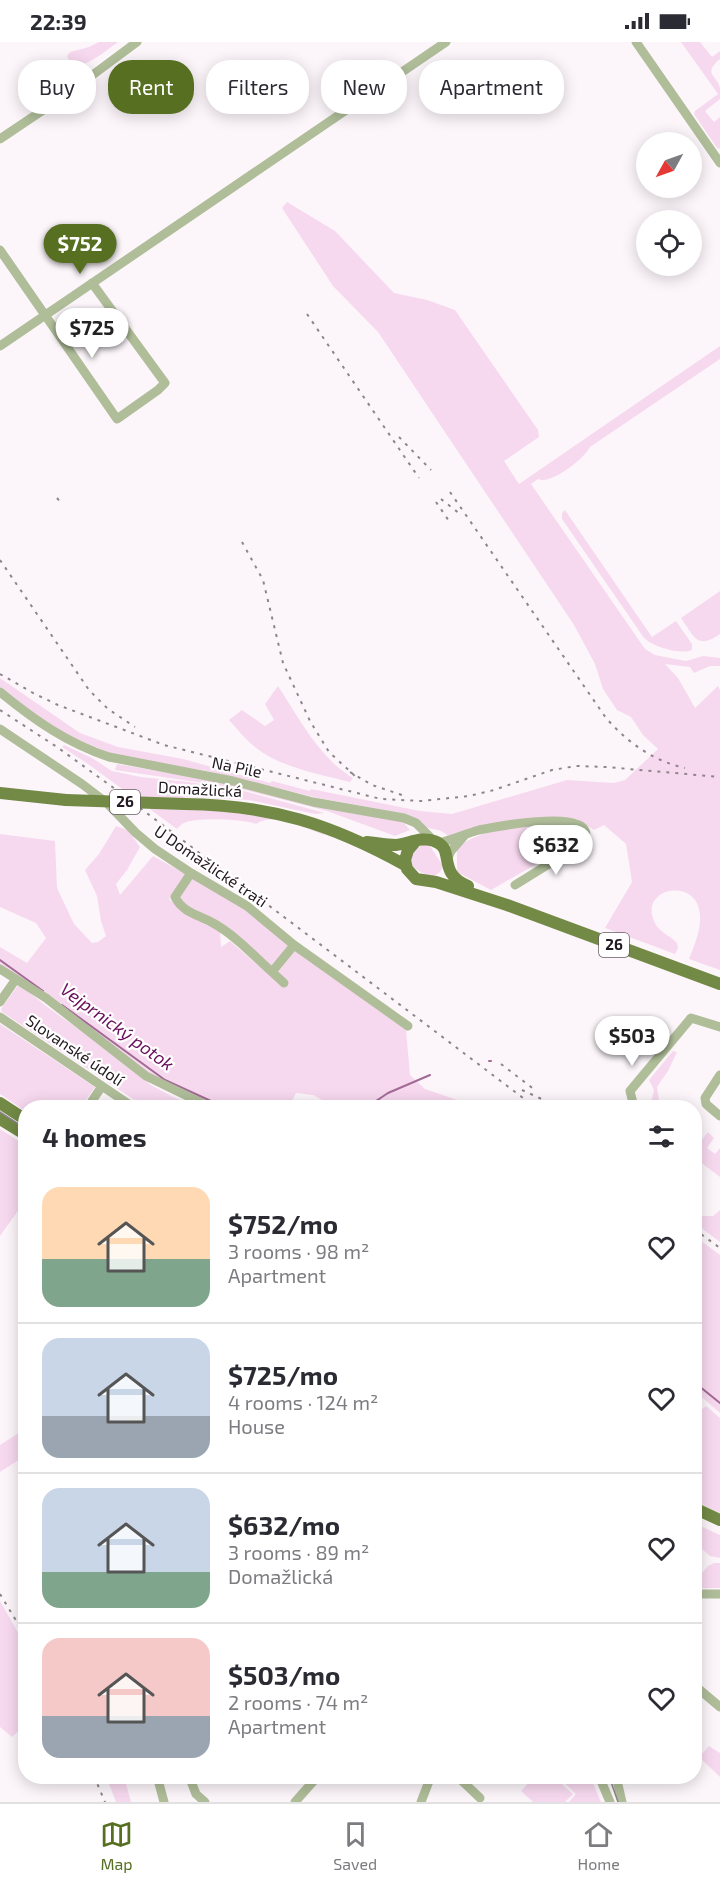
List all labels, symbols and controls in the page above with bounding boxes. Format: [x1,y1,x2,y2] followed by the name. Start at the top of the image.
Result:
[30,8,87,34] text: 22:39
[18,60,96,114] chip: Buy
[108,60,194,114] chip: Rent
[206,60,309,114] chip: Filters
[321,60,407,114] chip: New
[419,60,564,114] chip: Apartment
[636,132,702,198] north arrow
[636,132,702,276] map controls
[636,210,702,276] button: locate
[44,224,116,275] pin: $752
[58,231,102,255] text: $752
[56,308,128,359] pin: $725
[70,315,114,339] text: $725
[210,752,264,781] street label: Na Pile
[158,777,243,800] street label: Domažlická
[110,790,140,814] road number: 26
[151,821,272,911] street label: U Domažlické trati
[520,825,592,876] pin: $632
[533,832,579,856] text: $632
[599,933,629,957] road number: 26
[56,978,179,1075] water label: Vejprnický potok
[23,1010,128,1090] street label: Slovanské údolí
[596,1016,668,1067] pin: $503
[609,1023,655,1047] text: $503
[645,1120,678,1153] icon: filters
[42,1121,147,1152] text: 4 homes
[228,1208,338,1239] text: $752/mo
[90,1211,162,1283] icon: home
[645,1231,678,1264] icon: heart
[228,1239,369,1263] text: 3 rooms · 98 m²
[228,1263,326,1287] text: Apartment
[228,1359,338,1390] text: $725/mo
[90,1362,162,1434] icon: home
[645,1382,678,1415] icon: heart
[228,1390,378,1414] text: 4 rooms · 124 m²
[228,1414,285,1438] text: House
[228,1509,340,1540] text: $632/mo
[90,1512,162,1584] icon: home
[645,1532,678,1565] icon: heart
[228,1540,369,1564] text: 3 rooms · 89 m²
[228,1564,333,1588] text: Domažlická
[228,1659,340,1690] text: $503/mo
[90,1662,162,1734] icon: home
[645,1682,678,1715] icon: heart
[228,1690,368,1714] text: 2 rooms · 74 m²
[228,1714,326,1738] text: Apartment
[100,1818,133,1873] tab: Map
[333,1818,377,1873] tab: Saved
[577,1818,620,1873] tab: Home

